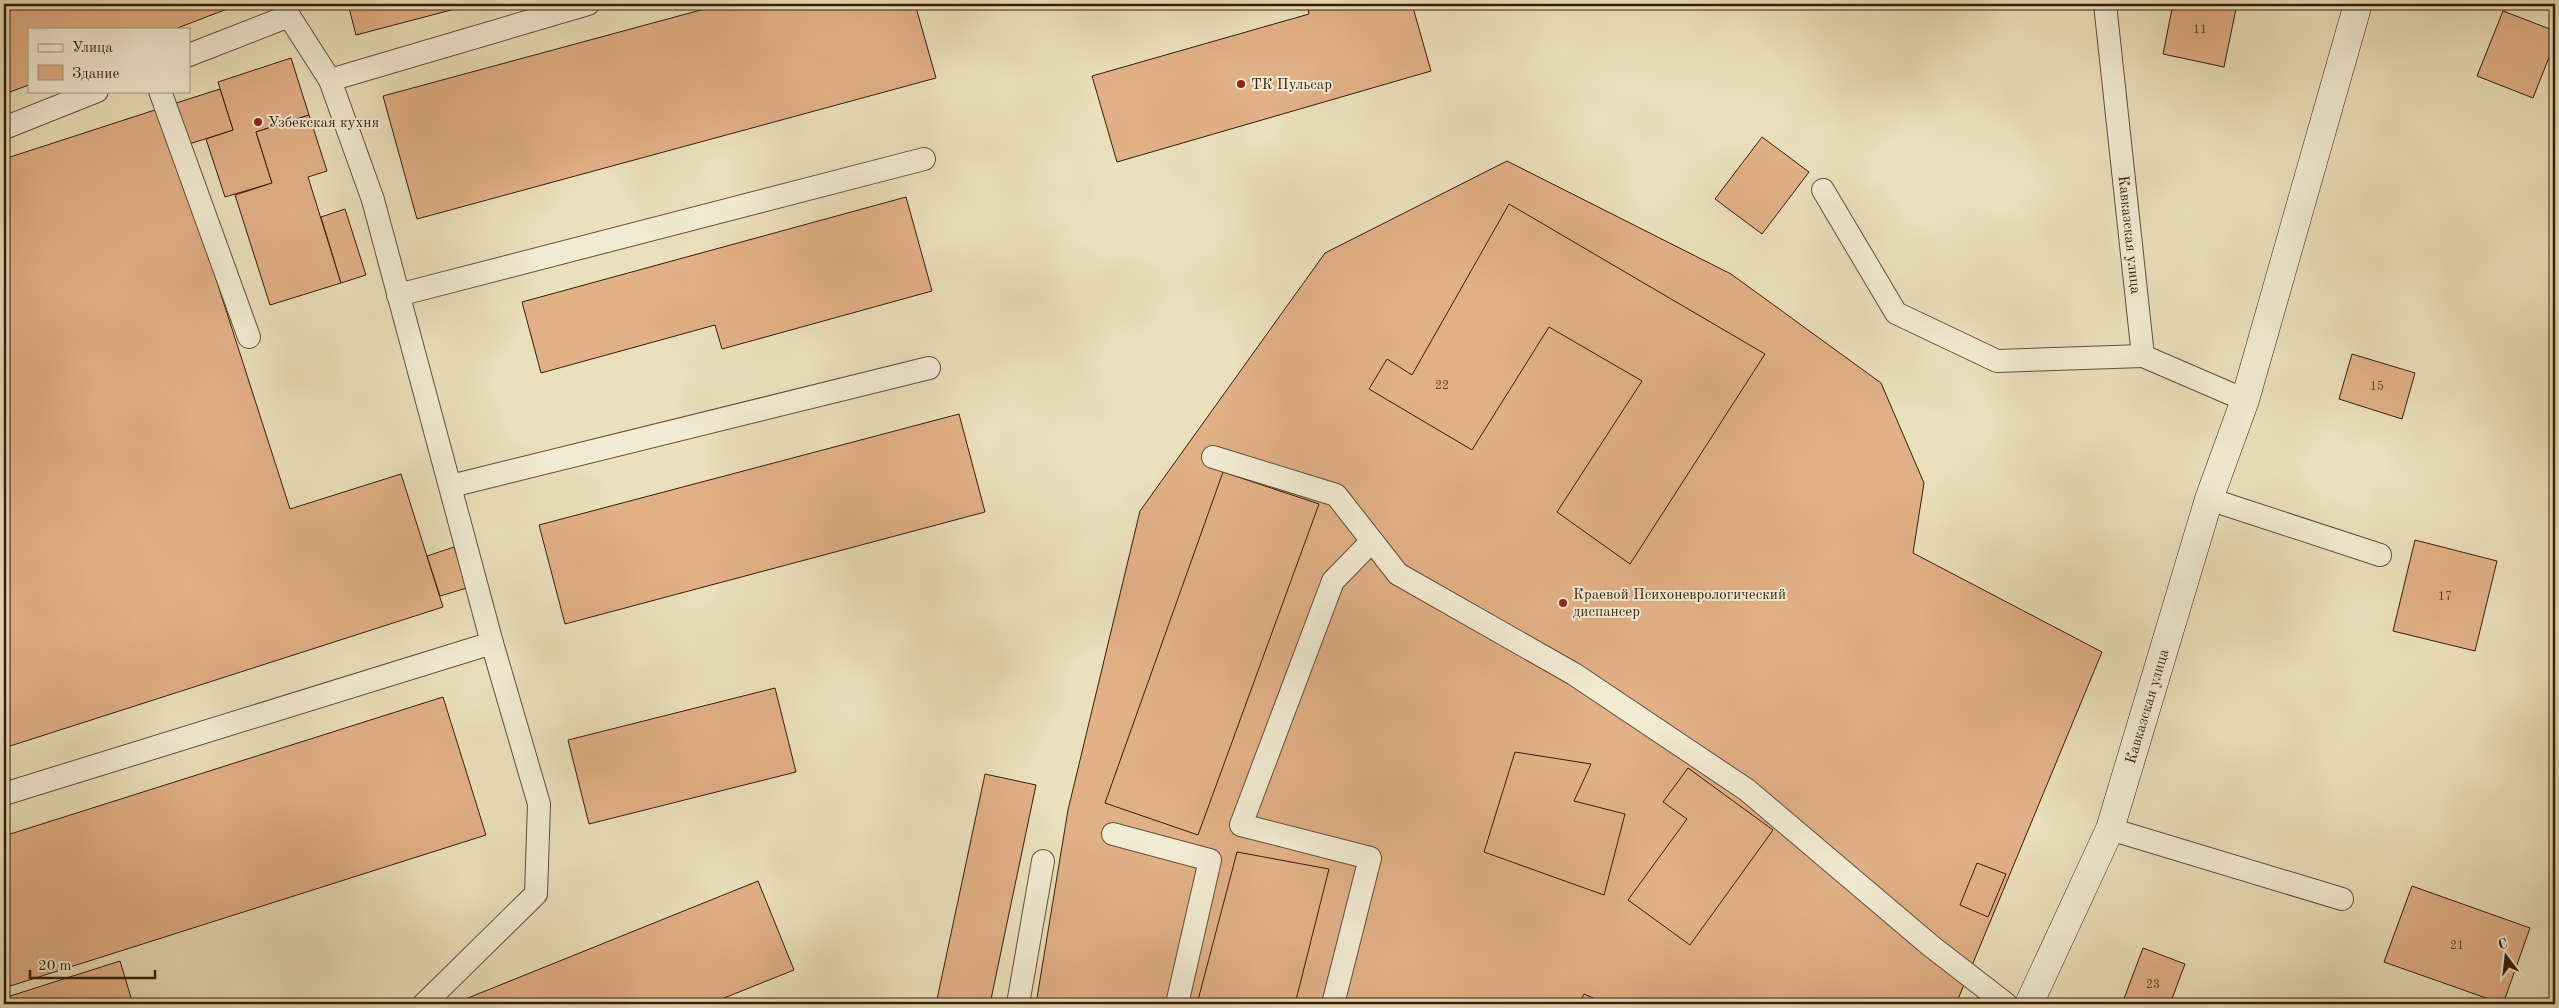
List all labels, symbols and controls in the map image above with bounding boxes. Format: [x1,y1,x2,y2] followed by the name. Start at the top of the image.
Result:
[2193,24,2207,36] house number: 11
[28,28,190,92] legend
[72,41,113,56] text: Улица
[72,67,119,82] text: Здание
[1235,78,1247,90] marker: ТК Пульсар
[1251,78,1332,93] place label: ТК Пульсар
[252,116,264,128] marker: Узбекская кухня
[268,116,380,131] place label: Узбекская кухня
[2115,175,2142,295] street label: Кавказская улица
[1435,380,1449,392] house number: 22
[2370,380,2384,393] house number: 15
[1573,588,1786,620] place label: Краевой Психоневрологический диспансер
[2438,591,2452,603] house number: 17
[1557,597,1569,609] marker: Краевой Психоневрологический диспансер
[2124,647,2173,766] street label: Кавказская улица
[2482,930,2532,980] north arrow
[2497,936,2509,952] text: С
[2450,940,2464,952] house number: 21
[30,948,155,980] scale bar
[38,959,72,974] text: 20 m
[2146,979,2160,991] house number: 23

